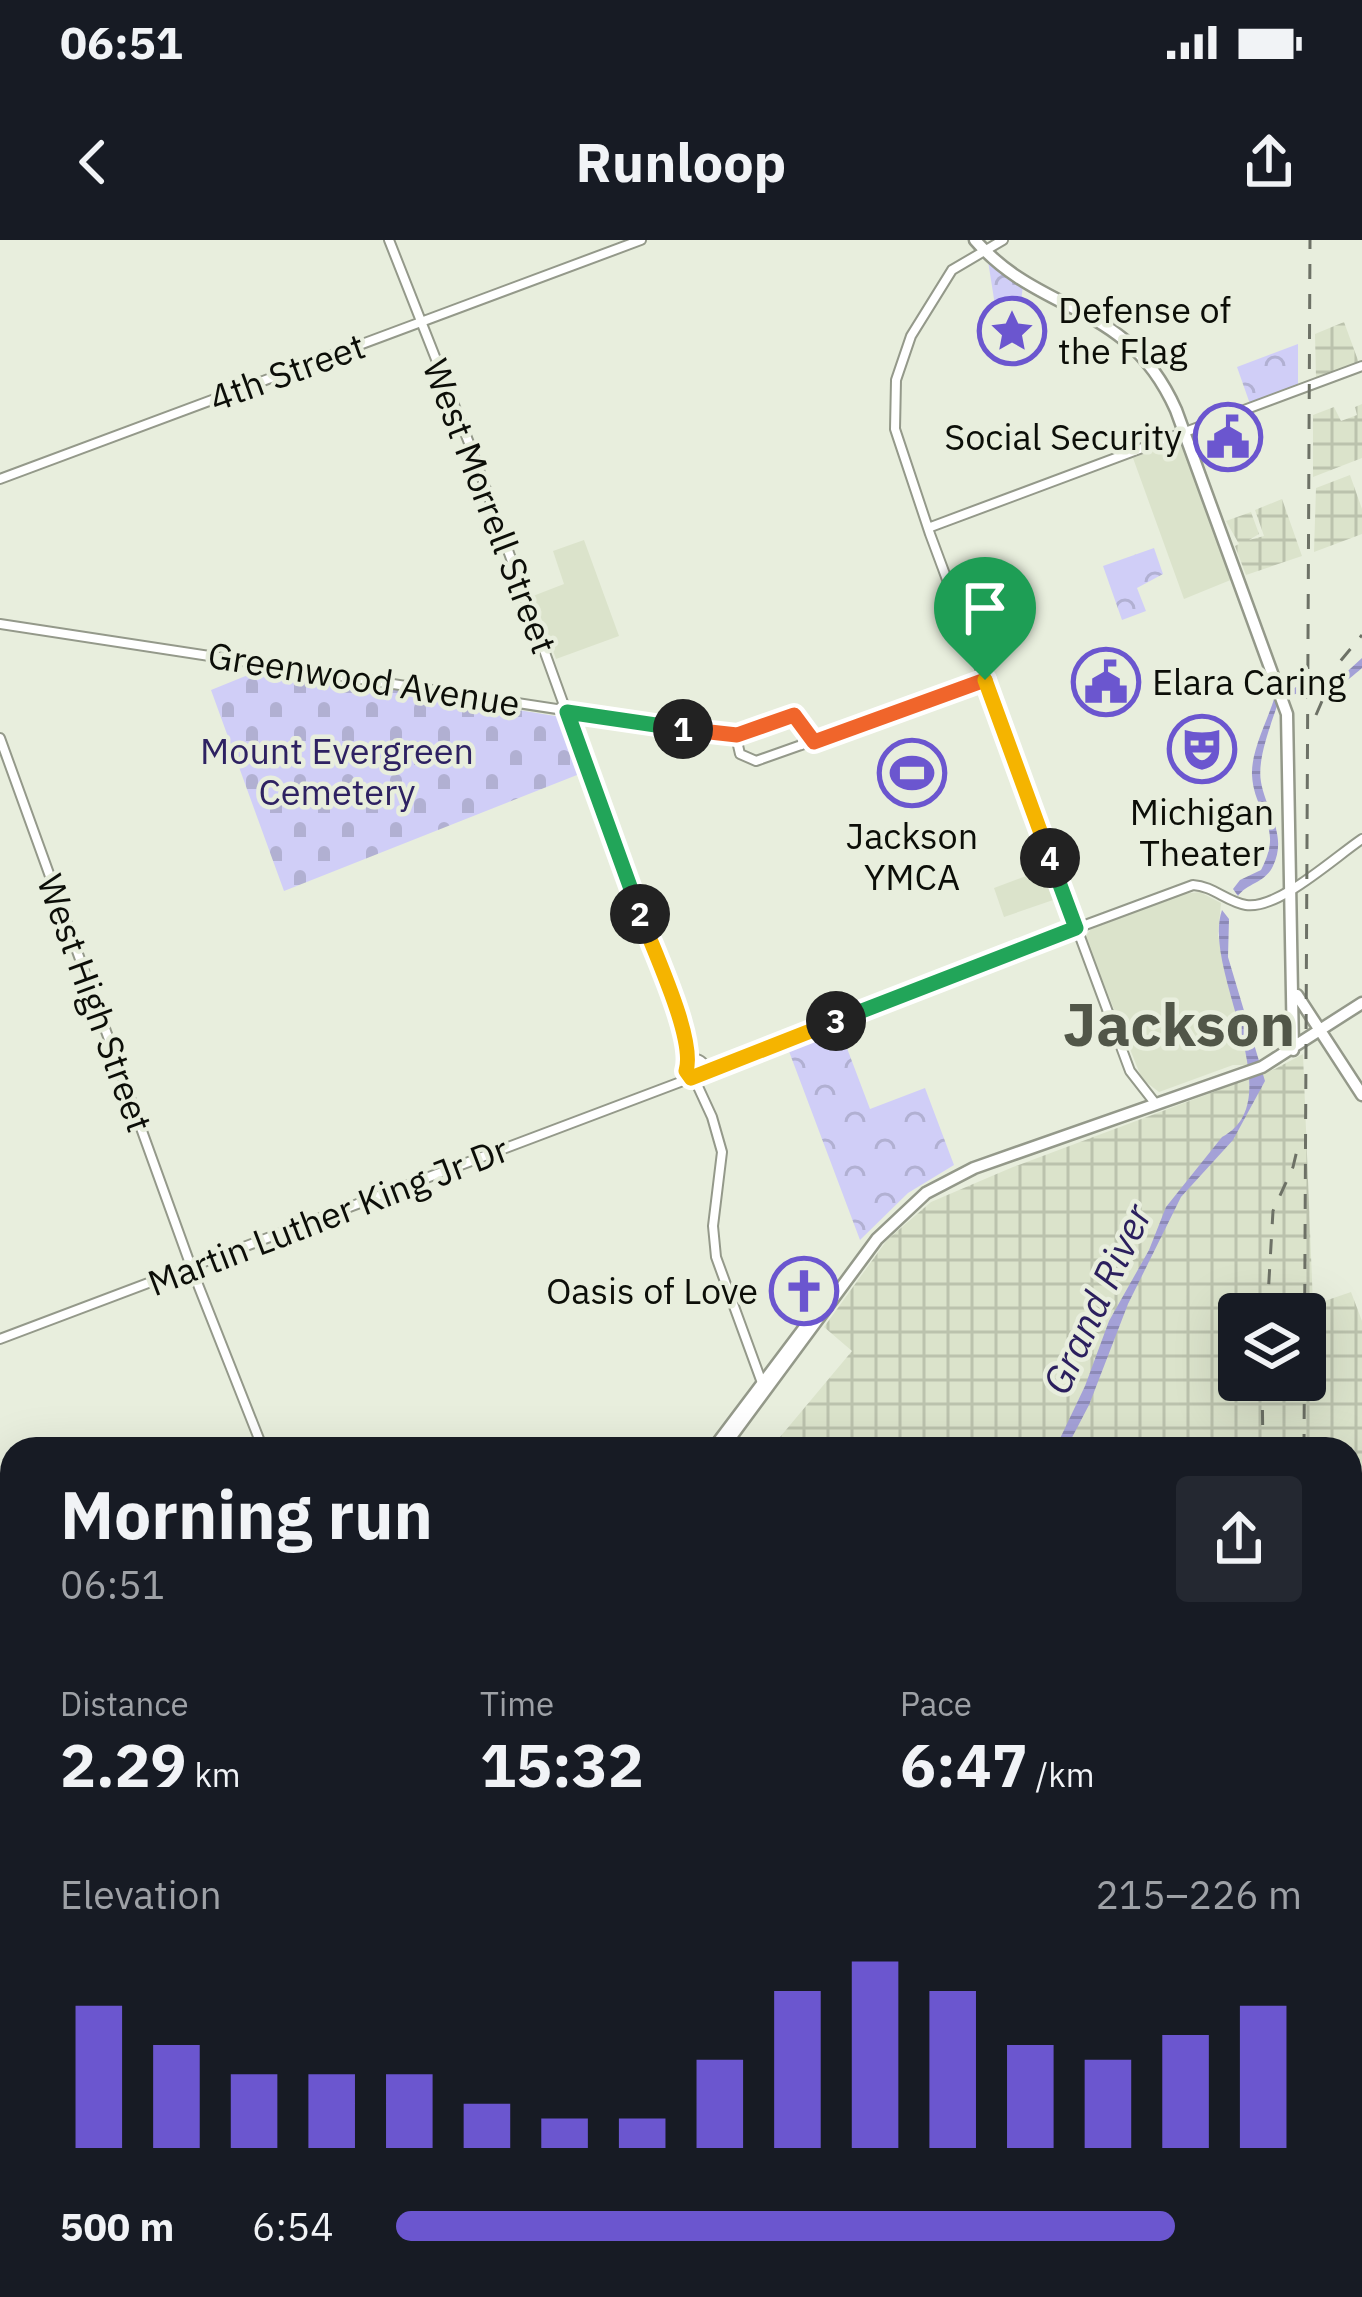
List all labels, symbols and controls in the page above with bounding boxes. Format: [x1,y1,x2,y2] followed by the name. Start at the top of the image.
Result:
[60,13,183,71] text: 06:51
[576,127,786,197] text: Runloop
[60,129,126,195] icon: back
[1236,129,1302,195] icon: share
[1058,286,1231,374] place label: Defense of the Flag
[977,296,1047,366] place icon: Defense of the Flag
[203,322,371,421] street label: 4th Street
[413,352,568,660] street label: West Morrell Street
[1193,402,1263,472] public building icon: Social Security
[944,413,1182,460] place label: Social Security
[934,557,1036,680] pin
[952,575,1018,641] icon: arrive
[205,631,523,726] street label: Greenwood Avenue
[1071,647,1141,717] public building icon: Elara Caring
[1152,658,1346,705] place label: Elara Caring
[653,699,713,759] pin: 1
[673,707,693,750] text: 1
[1167,714,1237,784] theatre icon: Michigan Theater
[200,727,474,815] park label: Mount Evergreen Cemetery
[877,738,947,808] sports icon: Jackson YMCA
[1130,788,1274,876] place label: Michigan Theater
[846,812,978,900] place label: Jackson YMCA
[1020,828,1080,888] pin: 4
[1040,836,1060,879] text: 4
[27,868,164,1138] street label: West High Street
[610,884,670,944] pin: 2
[630,892,650,935] text: 2
[1063,984,1295,1063] district label: Jackson
[806,991,866,1051] pin: 3
[826,999,846,1042] text: 3
[141,1125,515,1306] street label: Martin Luther King Jr Dr
[1030,1194,1163,1402] water label: Grand River
[769,1256,839,1326] church icon: Oasis of Love
[546,1267,758,1314] place label: Oasis of Love
[1218,1293,1326,1401] map controls
[1218,1293,1326,1401] button: layers
[60,1471,433,1557] text: Morning run
[1176,1476,1302,1602] button: share
[60,1559,165,1610] text: 06:51
[60,1682,189,1725] text: Distance
[480,1682,554,1725] text: Time
[900,1682,972,1725] text: Pace
[60,1725,187,1804] text: 2.29
[480,1725,644,1804] text: 15:32
[900,1725,1028,1804] text: 6:47
[187,1753,241,1796] text: km
[1028,1753,1094,1796] text: /km
[60,1869,222,1920] text: Elevation
[1095,1869,1302,1920] text: 215–226 m
[60,2201,174,2252] text: 500 m
[252,2201,334,2252] text: 6:54

